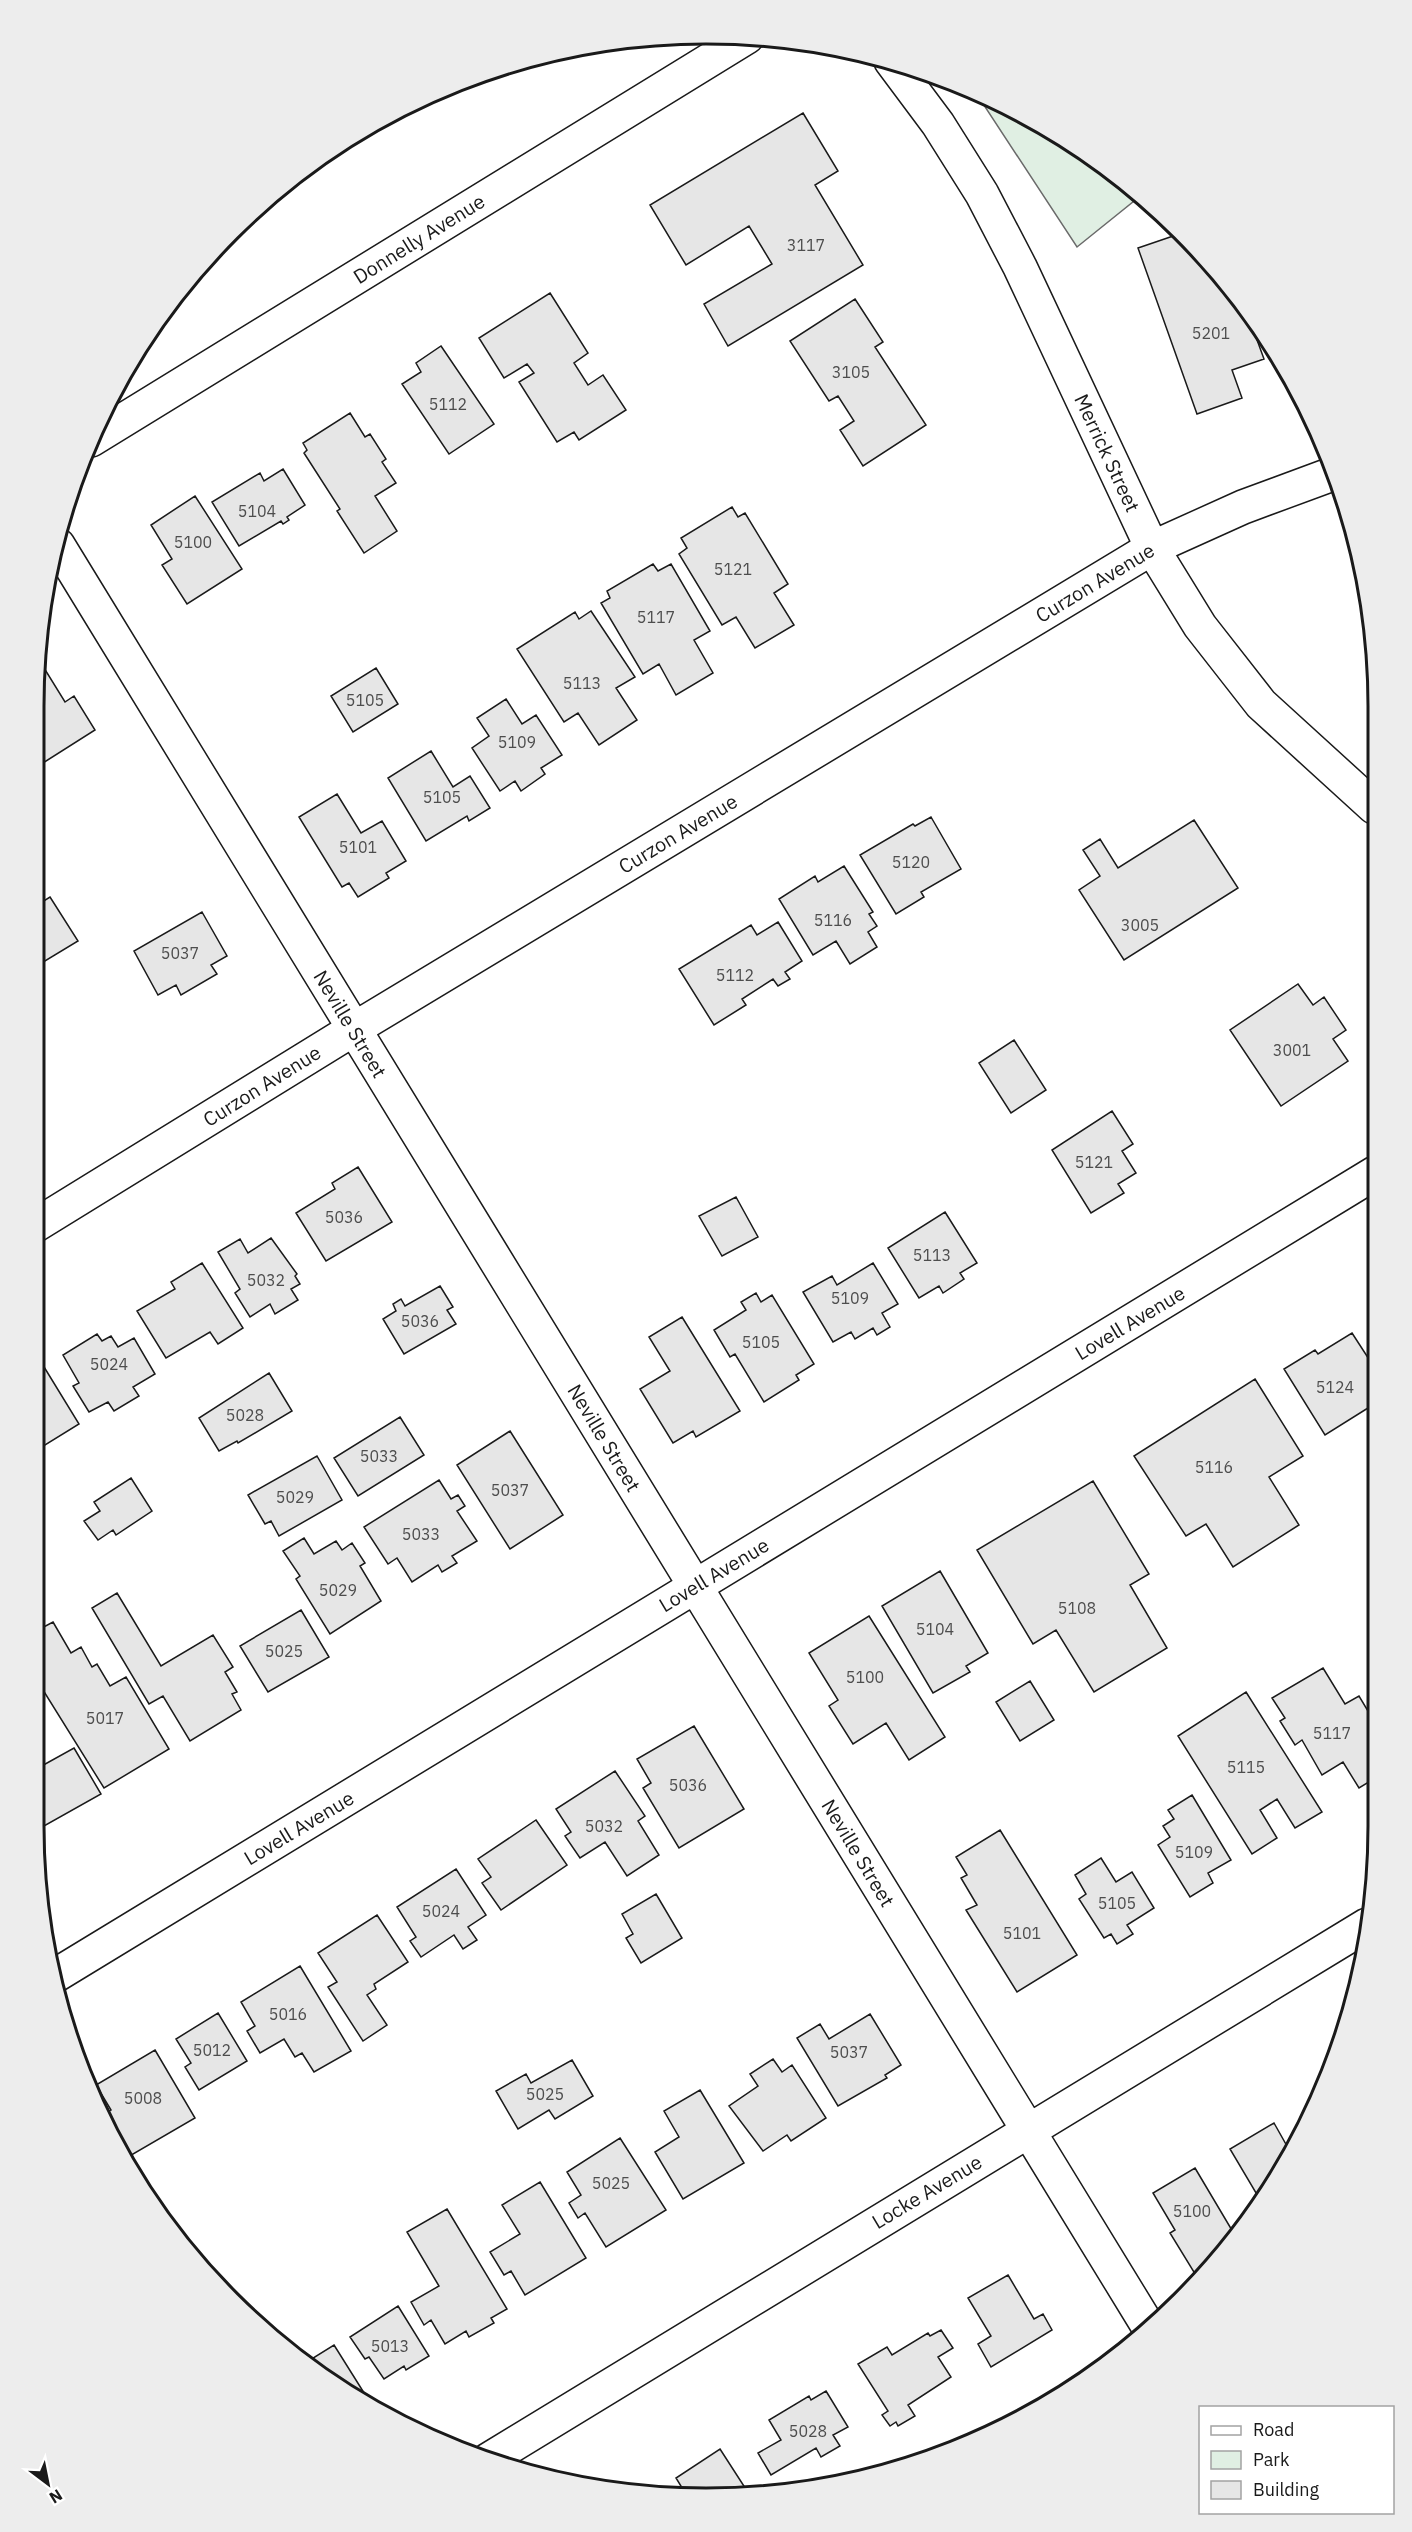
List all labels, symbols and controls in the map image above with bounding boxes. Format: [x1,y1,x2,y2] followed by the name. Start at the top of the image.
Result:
[348,187,490,290] street label: Donnelly Avenue
[787,235,825,255] house number: 3117
[1192,323,1230,343] house number: 5201
[832,362,870,382] house number: 3105
[1068,389,1147,516] street label: Merrick Street
[429,394,467,414] house number: 5112
[238,501,276,521] house number: 5104
[174,532,212,552] house number: 5100
[1030,536,1159,629] street label: Curzon Avenue
[714,559,752,579] house number: 5121
[637,607,675,627] house number: 5117
[563,673,601,693] house number: 5113
[346,690,384,710] house number: 5105
[498,732,536,752] house number: 5109
[423,787,461,807] house number: 5105
[613,787,742,880] street label: Curzon Avenue
[339,837,377,857] house number: 5101
[892,852,930,872] house number: 5120
[814,910,852,930] house number: 5116
[1121,915,1159,935] house number: 3005
[161,943,199,963] house number: 5037
[308,965,393,1083] street label: Neville Street
[716,965,754,985] house number: 5112
[198,1039,326,1133] street label: Curzon Avenue
[1273,1040,1311,1060] house number: 3001
[1075,1152,1113,1172] house number: 5121
[325,1207,363,1227] house number: 5036
[913,1245,951,1265] house number: 5113
[247,1270,285,1290] house number: 5032
[1070,1279,1190,1366] street label: Lovell Avenue
[831,1288,869,1308] house number: 5109
[401,1311,439,1331] house number: 5036
[742,1332,780,1352] house number: 5105
[90,1354,128,1374] house number: 5024
[1316,1377,1354,1397] house number: 5124
[562,1379,647,1497] street label: Neville Street
[226,1405,264,1425] house number: 5028
[360,1446,398,1466] house number: 5033
[1195,1457,1233,1477] house number: 5116
[491,1480,529,1500] house number: 5037
[276,1487,314,1507] house number: 5029
[402,1524,440,1544] house number: 5033
[654,1531,774,1618] street label: Lovell Avenue
[319,1580,357,1600] house number: 5029
[1058,1598,1096,1618] house number: 5108
[916,1619,954,1639] house number: 5104
[265,1641,303,1661] house number: 5025
[846,1667,884,1687] house number: 5100
[86,1708,124,1728] house number: 5017
[1313,1723,1351,1743] house number: 5117
[1227,1757,1265,1777] house number: 5115
[669,1775,707,1795] house number: 5036
[239,1784,359,1871] street label: Lovell Avenue
[816,1794,901,1912] street label: Neville Street
[585,1816,623,1836] house number: 5032
[1175,1842,1213,1862] house number: 5109
[1098,1893,1136,1913] house number: 5105
[422,1901,460,1921] house number: 5024
[1003,1923,1041,1943] house number: 5101
[269,2004,307,2024] house number: 5016
[193,2040,231,2060] house number: 5012
[830,2042,868,2062] house number: 5037
[526,2084,564,2104] house number: 5025
[124,2088,162,2108] house number: 5008
[867,2148,987,2235] street label: Locke Avenue
[592,2173,630,2193] house number: 5025
[1173,2201,1211,2221] house number: 5100
[371,2336,409,2356] house number: 5013
[1199,2406,1394,2514] legend
[1253,2418,1294,2441] text: Road
[789,2421,827,2441] house number: 5028
[1253,2448,1290,2471] text: Park
[18,2454,78,2514] north arrow
[1253,2478,1320,2501] text: Building
[46,2485,66,2508] text: N

